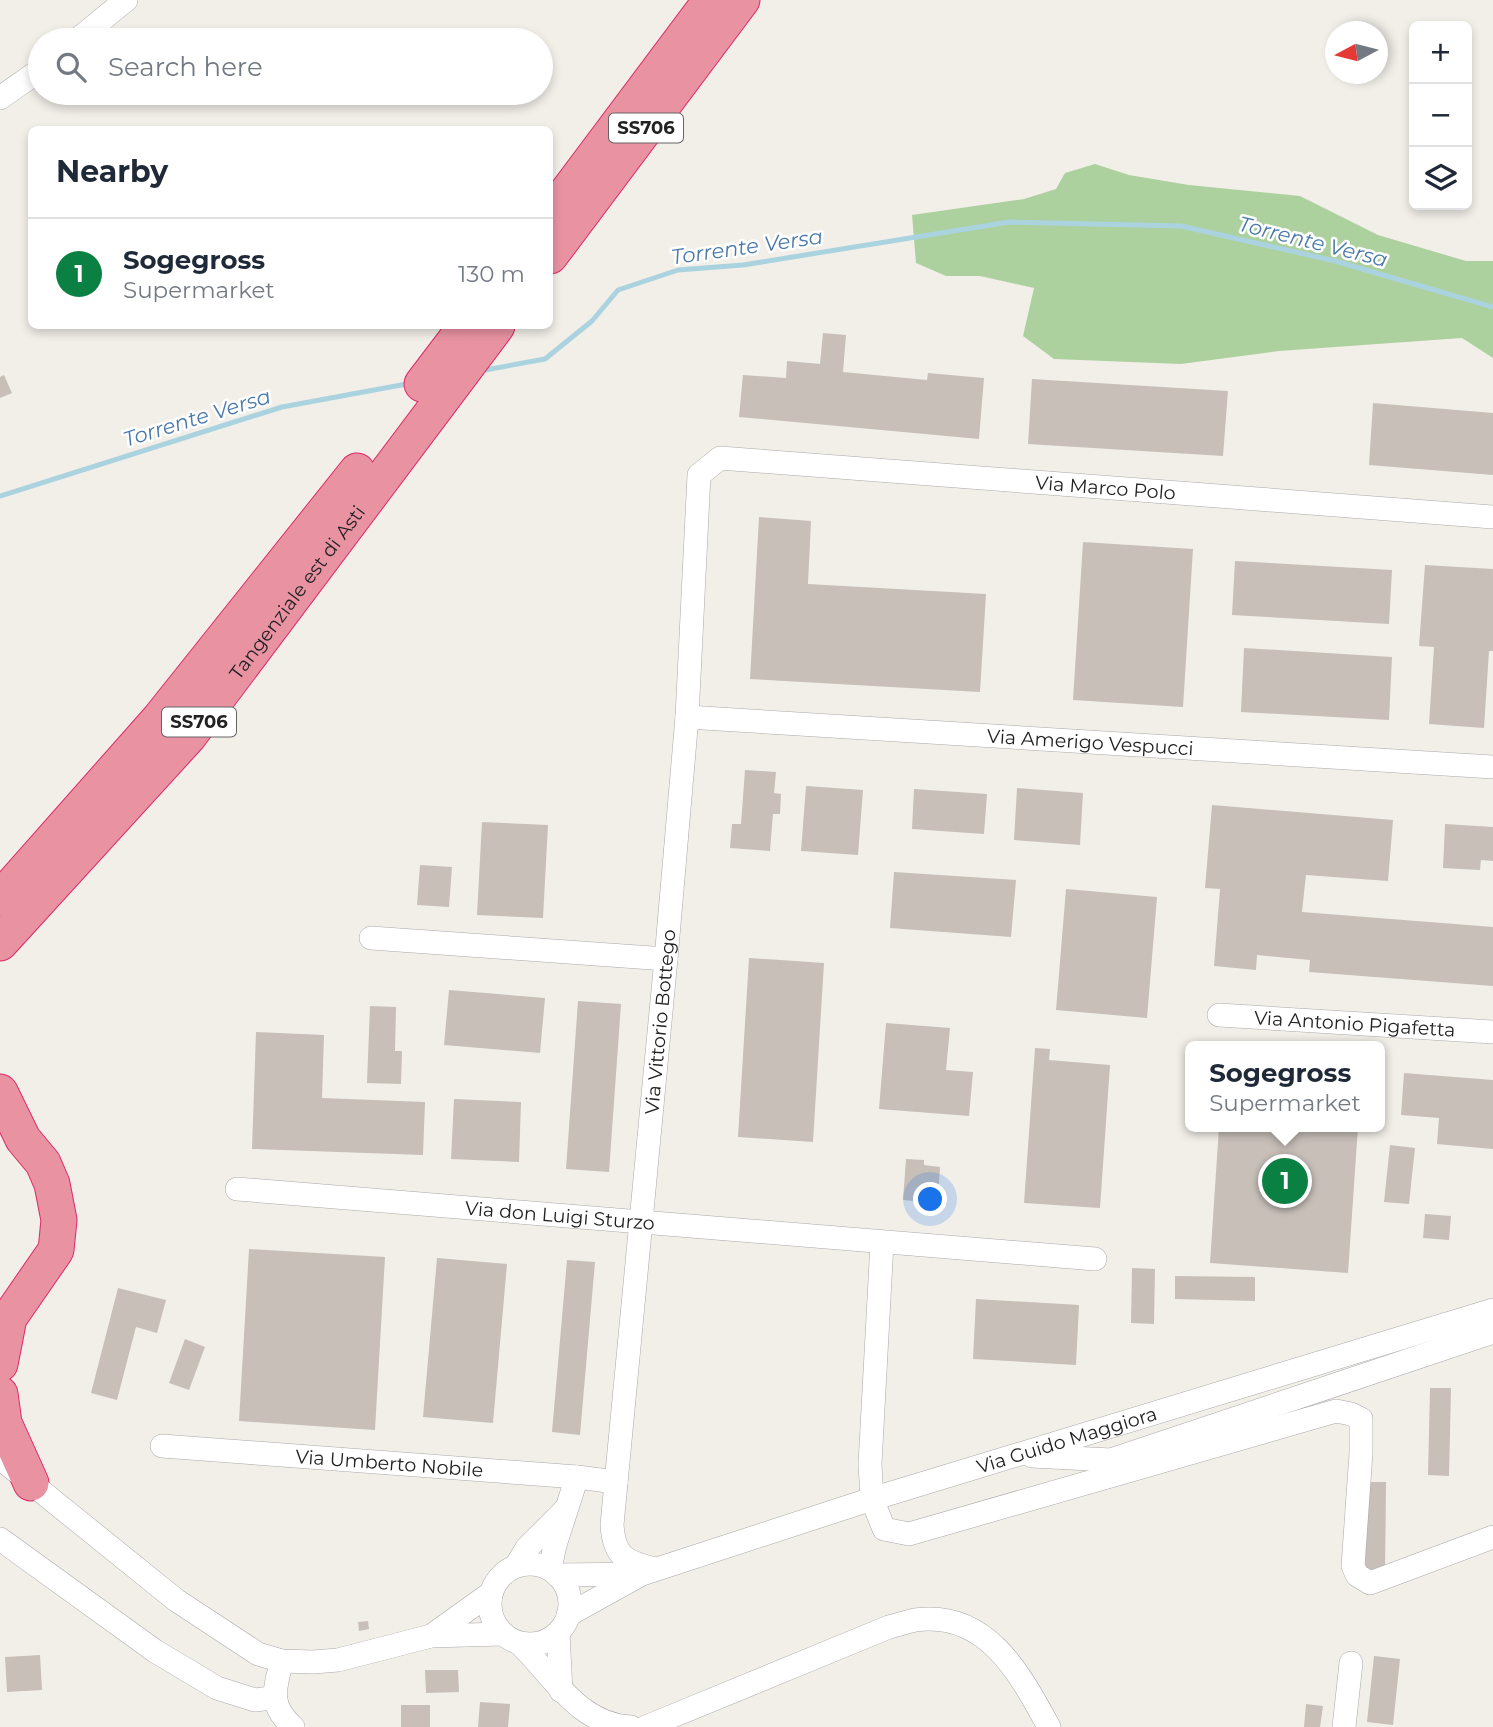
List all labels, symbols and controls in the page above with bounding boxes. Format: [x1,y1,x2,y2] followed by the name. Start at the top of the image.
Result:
[1325,21,1388,84] north arrow
[1409,21,1472,210] map controls
[1409,21,1472,84] button: +
[28,28,553,105] search box
[52,48,90,86] icon: search
[108,51,263,83] text: Search here
[1409,84,1472,147] button: −
[609,113,683,142] road number: SS706
[1409,147,1472,210] button: layers
[56,153,168,190] text: Nearby
[1236,211,1390,272] water label: Torrente Versa
[670,223,824,270] water label: Torrente Versa
[123,244,265,276] text: Sogegross
[74,260,84,288] text: 1
[458,260,525,288] text: 130 m
[123,276,275,304] text: Supermarket
[120,383,274,452] water label: Torrente Versa
[1034,471,1177,505] street label: Via Marco Polo
[225,501,370,684] street label: Tangenziale est di Asti
[162,708,236,736] road number: SS706
[986,725,1194,760] street label: Via Amerigo Vespucci
[640,928,681,1116] street label: Via Vittorio Bottego
[1253,1006,1456,1042] street label: Via Antonio Pigafetta
[1185,1041,1385,1132] popup
[1209,1057,1351,1089] text: Sogegross
[1209,1089,1361,1117] text: Supermarket
[1262,1155,1308,1207] pin: 1
[913,1182,947,1216] your location
[464,1197,656,1235] street label: Via don Luigi Sturzo
[974,1402,1160,1478] street label: Via Guido Maggiora
[295,1445,484,1482] street label: Via Umberto Nobile

